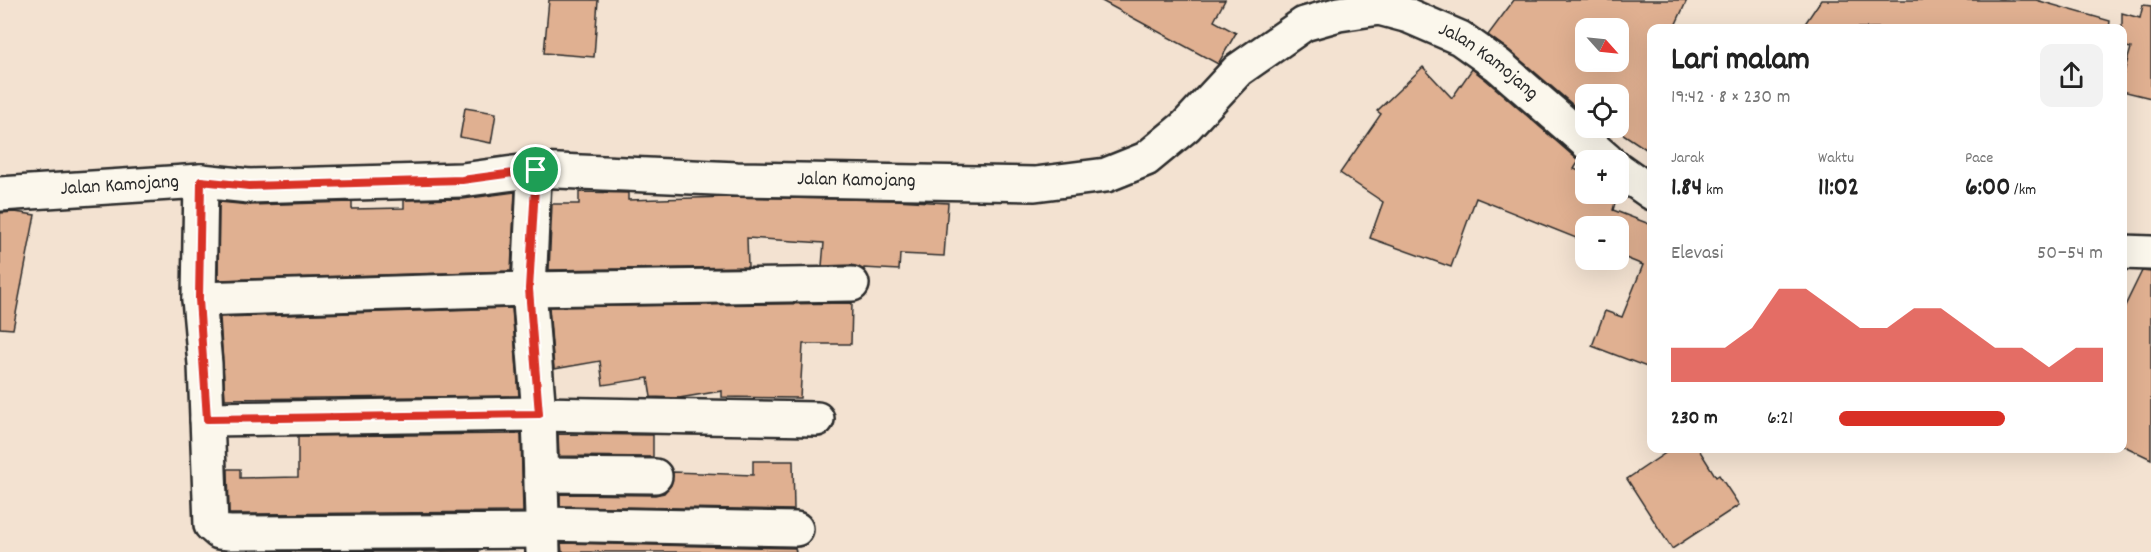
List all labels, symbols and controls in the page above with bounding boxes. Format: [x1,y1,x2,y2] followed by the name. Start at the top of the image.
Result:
[1434,16,1544,108] street label: Jalan Kamojang
[1575,18,1629,72] north arrow
[1575,18,1629,270] map controls
[1671,38,1810,85] text: Lari malam
[2040,44,2103,107] button: share
[1575,84,1629,138] button: locate
[1671,84,1790,112] text: 19:42 · 8 × 230 m
[510,144,561,195] pin
[1671,147,1704,170] text: Jarak
[1818,147,1854,170] text: Waktu
[1965,147,1993,170] text: Pace
[1575,150,1629,204] button: +
[519,153,552,186] icon: arrive
[797,166,916,196] street label: Jalan Kamojang
[60,168,180,204] street label: Jalan Kamojang
[1671,170,1702,207] text: 1.84
[1818,170,1859,207] text: 11:02
[1965,170,2010,207] text: 6:00
[1702,179,1723,202] text: km
[2010,179,2036,202] text: /km
[1575,216,1629,270] button: −
[1671,240,1723,268] text: Elevasi
[2037,240,2103,268] text: 50–54 m
[1671,405,1718,433] text: 230 m
[1767,405,1793,433] text: 6:21

